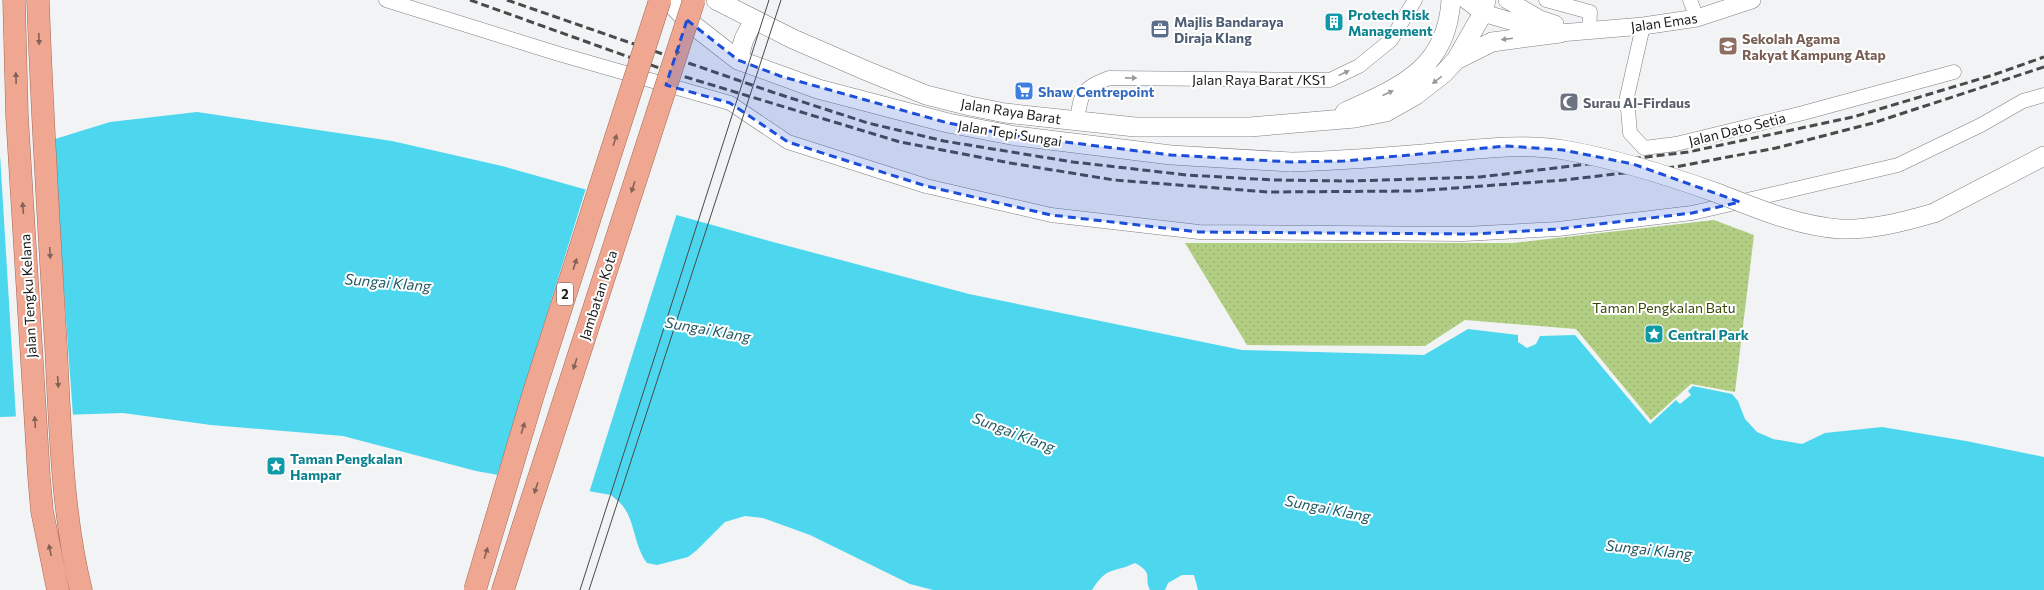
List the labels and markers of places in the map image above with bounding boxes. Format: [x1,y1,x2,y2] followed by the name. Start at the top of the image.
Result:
[1348,6,1433,39] place label: Protech Risk Management
[1323,11,1345,33] building icon: Protech Risk Management
[1174,13,1284,46] place label: Majlis Bandaraya Diraja Klang
[1149,18,1171,40] office icon: Majlis Bandaraya Diraja Klang
[1742,30,1886,63] place label: Sekolah Agama Rakyat Kampung Atap
[1717,35,1739,57] school or university icon: Sekolah Agama Rakyat Kampung Atap
[1013,80,1035,102] supermarket icon: Shaw Centrepoint
[1038,83,1155,100] place label: Shaw Centrepoint
[1558,91,1580,113] mosque icon: Surau Al-Firdaus
[1583,94,1691,111] place label: Surau Al-Firdaus
[1643,323,1665,345] place icon: Central Park
[1668,326,1749,343] place label: Central Park
[290,450,403,483] place label: Taman Pengkalan Hampar
[265,455,287,477] place icon: Taman Pengkalan Hampar

